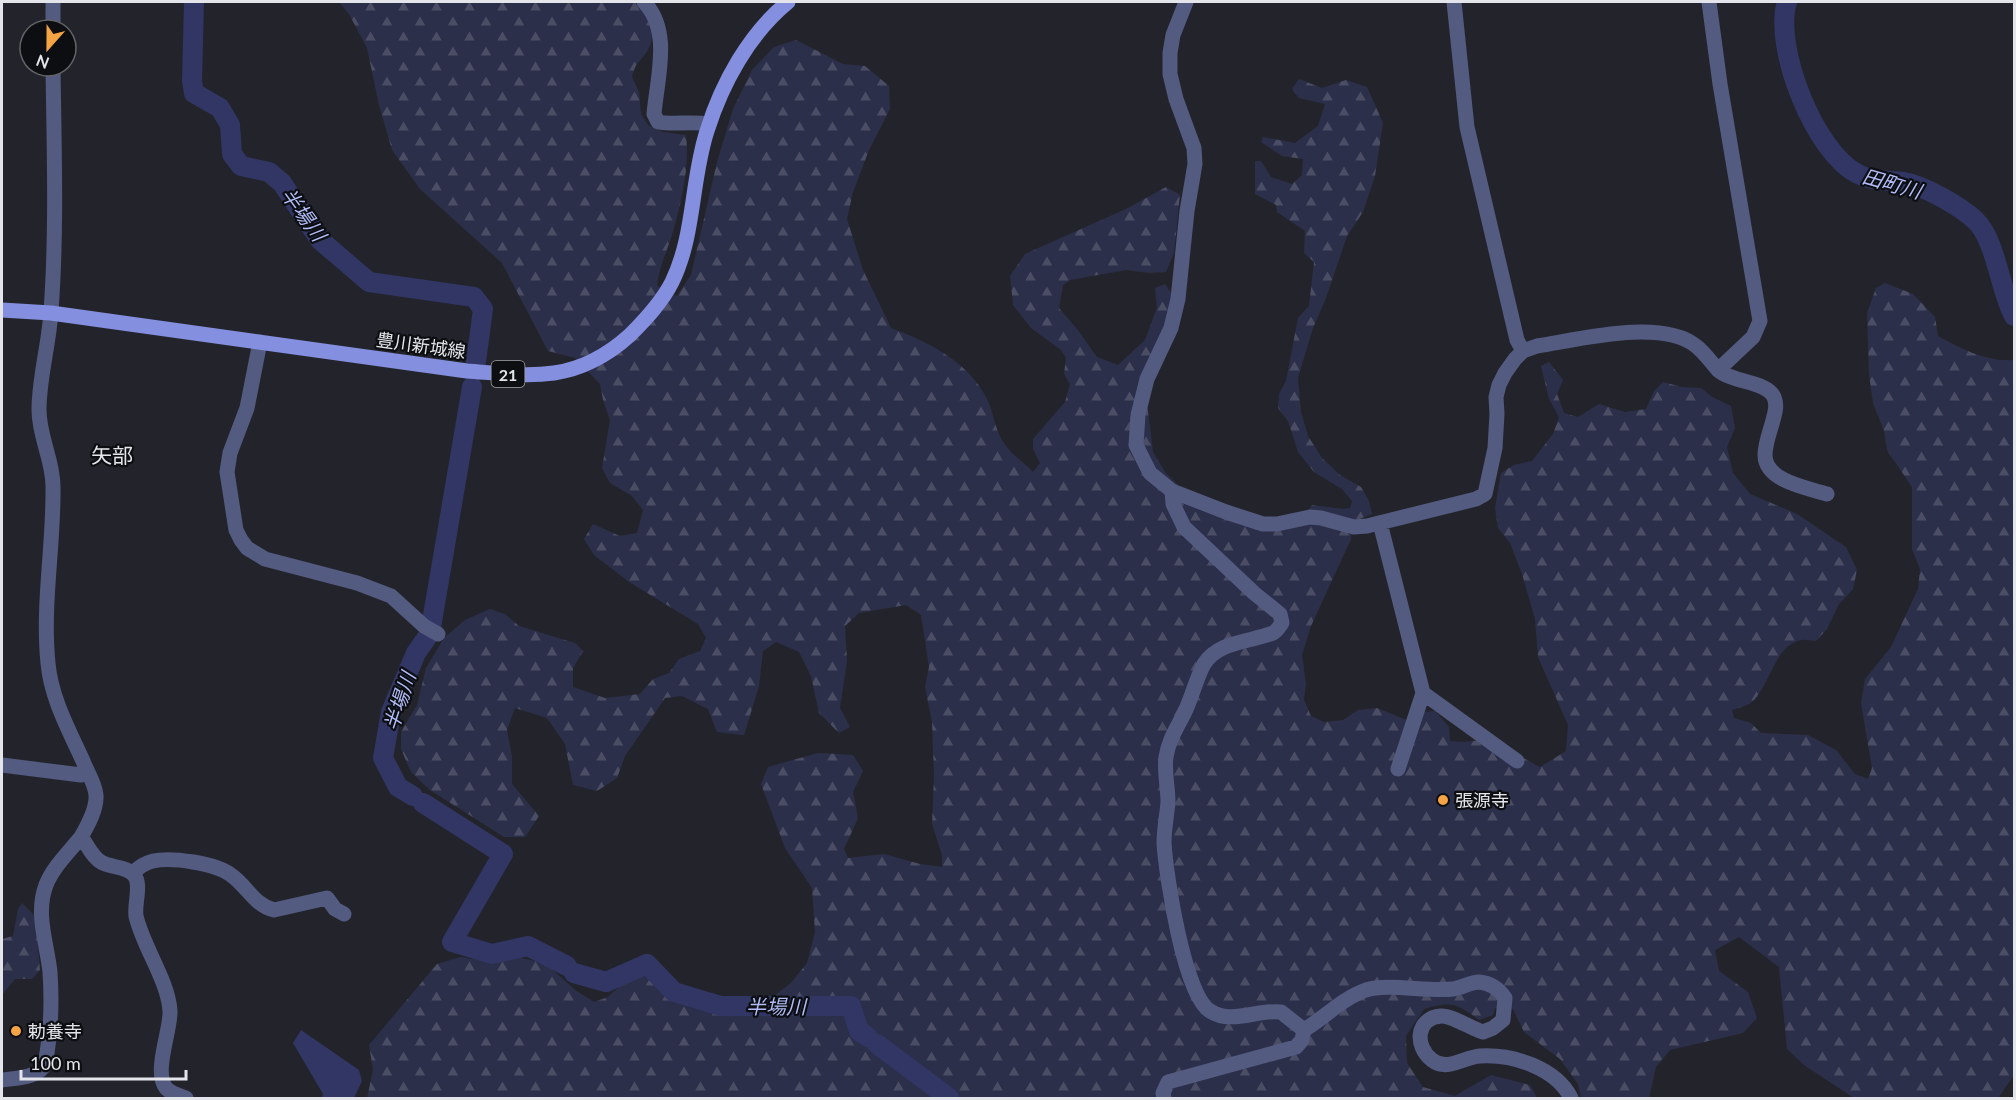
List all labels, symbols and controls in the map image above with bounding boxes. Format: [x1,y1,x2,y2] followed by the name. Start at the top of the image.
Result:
[18,18,78,78] north arrow
[33,51,52,74] text: N
[1860,163,1926,203] water label: 田町川
[277,183,333,247] water label: 半場川
[375,328,467,362] street label: 豊川新城線
[492,361,524,387] road number: 21
[91,442,133,467] district label: 矢部
[378,667,420,733] water label: 半場川
[1455,789,1509,811] place label: 張源寺
[1436,793,1450,807] marker: 張源寺
[746,994,808,1018] water label: 半場川
[27,1020,82,1042] place label: 勅養寺
[9,1024,23,1038] marker: 勅養寺
[21,1043,186,1081] scale bar
[30,1052,81,1074] text: 100 m

